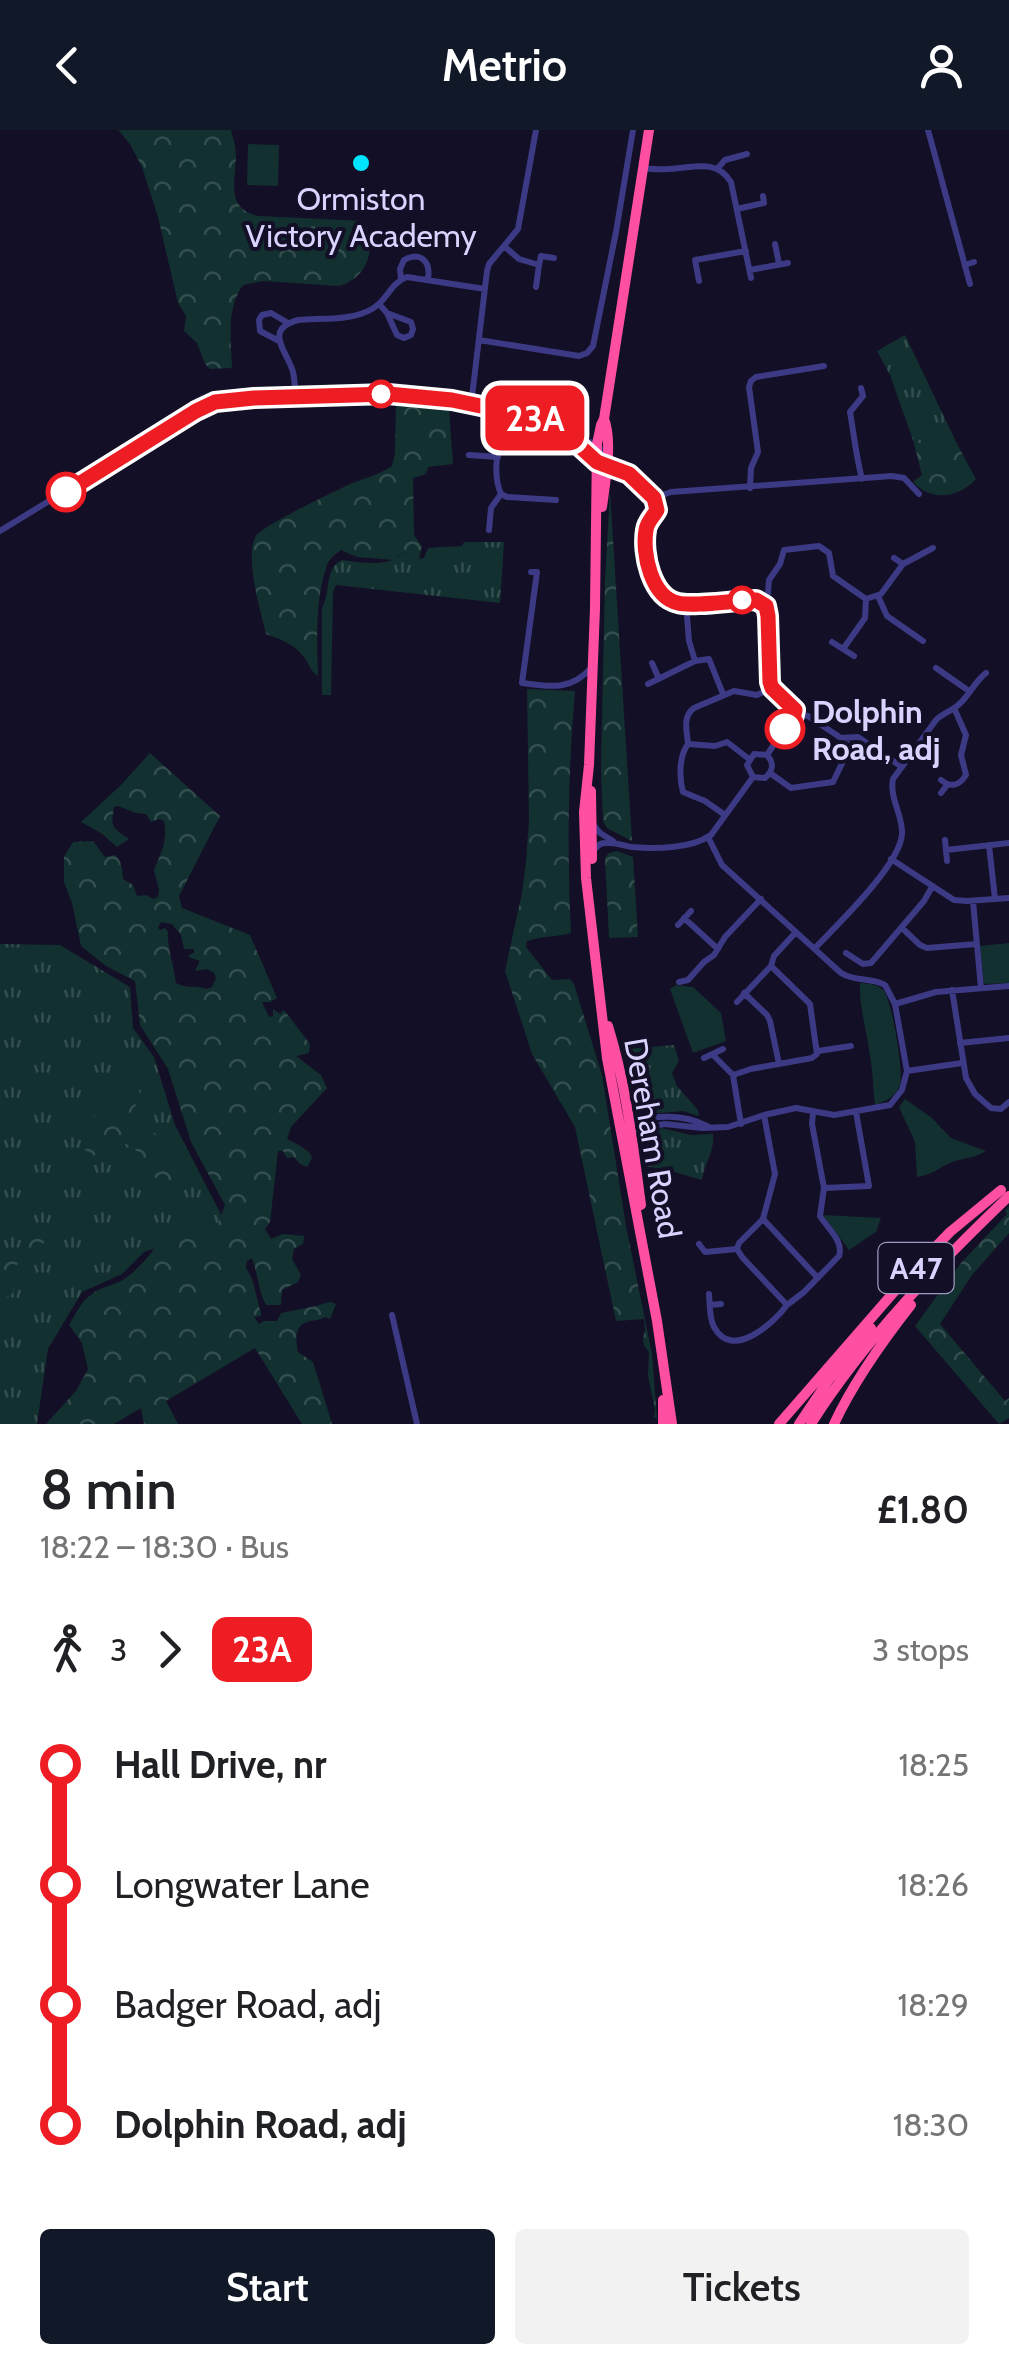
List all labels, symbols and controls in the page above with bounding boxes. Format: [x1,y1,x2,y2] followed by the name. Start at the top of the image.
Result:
[40,38,95,93] icon: back
[442,38,567,92] text: Metrio
[914,38,969,93] icon: person
[350,152,372,174] marker: Ormiston Victory Academy
[245,179,477,255] place label: Ormiston Victory Academy
[368,381,394,407] unlabelled marker
[478,386,592,450] line badge: 23A
[505,397,565,440] text: 23A
[47,473,85,511] unlabelled marker
[729,587,755,613] unlabelled marker
[812,692,940,768] place label: Dolphin Road, adj
[766,710,804,748] marker: Dolphin Road, adj
[616,1035,690,1241] street label: Dereham Road
[878,1243,954,1293] road number: A47
[40,1456,177,1523] text: 8 min
[877,1486,969,1533] text: £1.80
[40,1527,289,1566] text: 18:22 – 18:30 · Bus
[40,1622,95,1677] icon: walk
[142,1622,197,1677] icon: forward
[232,1628,292,1671] text: 23A
[110,1630,127,1669] text: 3
[872,1630,969,1669] text: 3 stops
[114,1741,327,1788] text: Hall Drive, nr
[898,1745,969,1784] text: 18:25
[114,1861,370,1908] text: Longwater Lane
[898,1865,969,1904] text: 18:26
[114,1981,382,2028] text: Badger Road, adj
[898,1985,969,2024] text: 18:29
[114,2101,407,2148] text: Dolphin Road, adj
[893,2105,969,2144] text: 18:30
[40,2229,495,2344] button: Start
[515,2229,969,2344] button: Tickets

